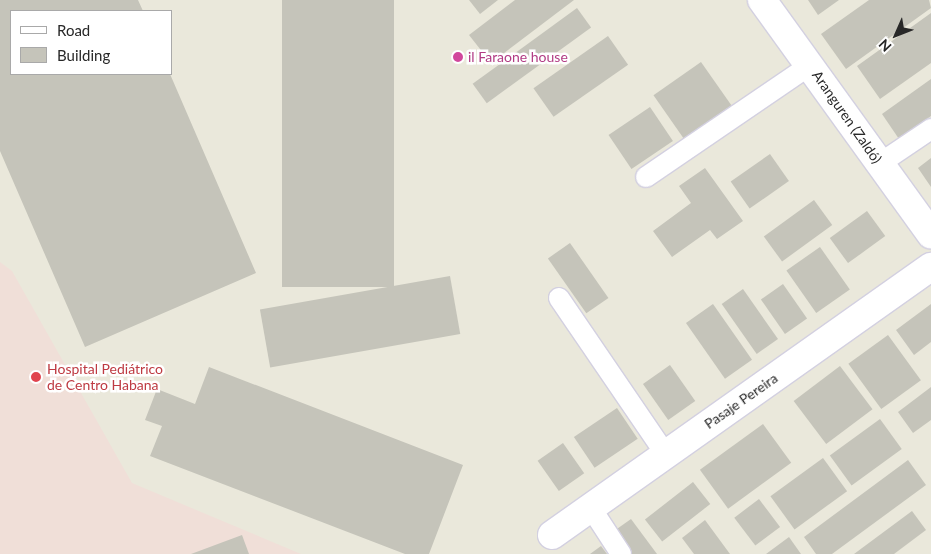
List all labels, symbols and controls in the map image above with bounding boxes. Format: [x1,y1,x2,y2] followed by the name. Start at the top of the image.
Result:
[10,10,172,75] legend
[871,10,921,60] north arrow
[57,21,90,39] text: Road
[875,36,895,56] text: N
[57,46,110,64] text: Building
[468,49,568,65] place label: il Faraone house
[452,51,464,63] marker: il Faraone house
[809,67,885,167] street label: Aranguren (Zaldó)
[47,361,163,394] place label: Hospital Pediátrico de Centro Habana
[29,370,43,384] marker: Hospital Pediátrico de Centro Habana
[701,370,781,432] street label: Pasaje Pereira

